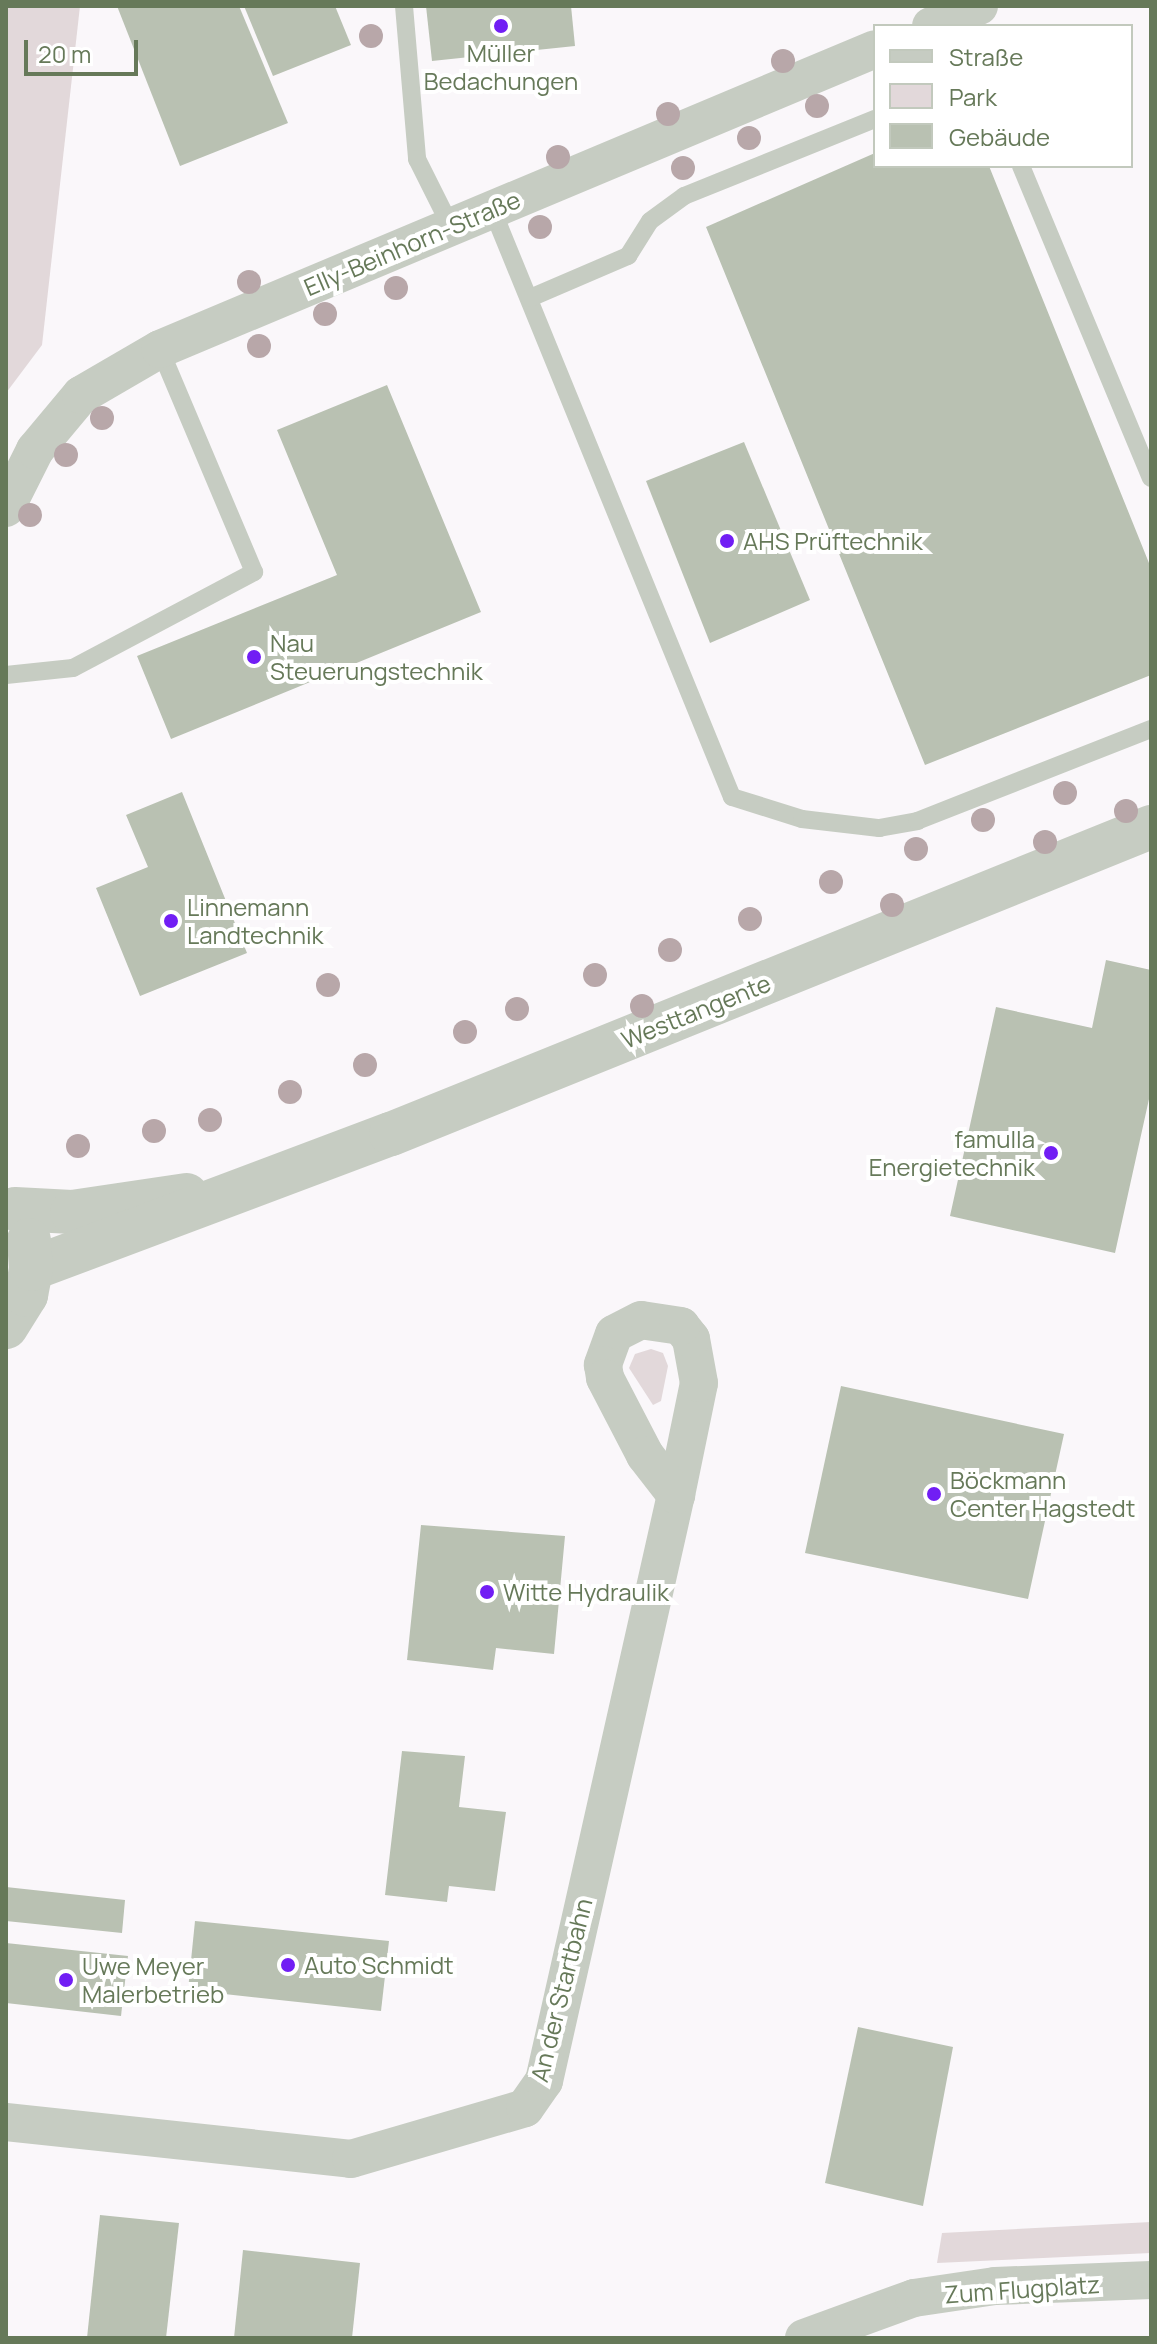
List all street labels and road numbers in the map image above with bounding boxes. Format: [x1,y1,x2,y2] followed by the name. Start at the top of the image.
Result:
[300,184,524,302] street label: Elly-Beinhorn-Straße
[617,968,775,1054] street label: Westtangente
[524,1895,598,2085] street label: An der Startbahn
[943,2269,1101,2309] street label: Zum Flugplatz

